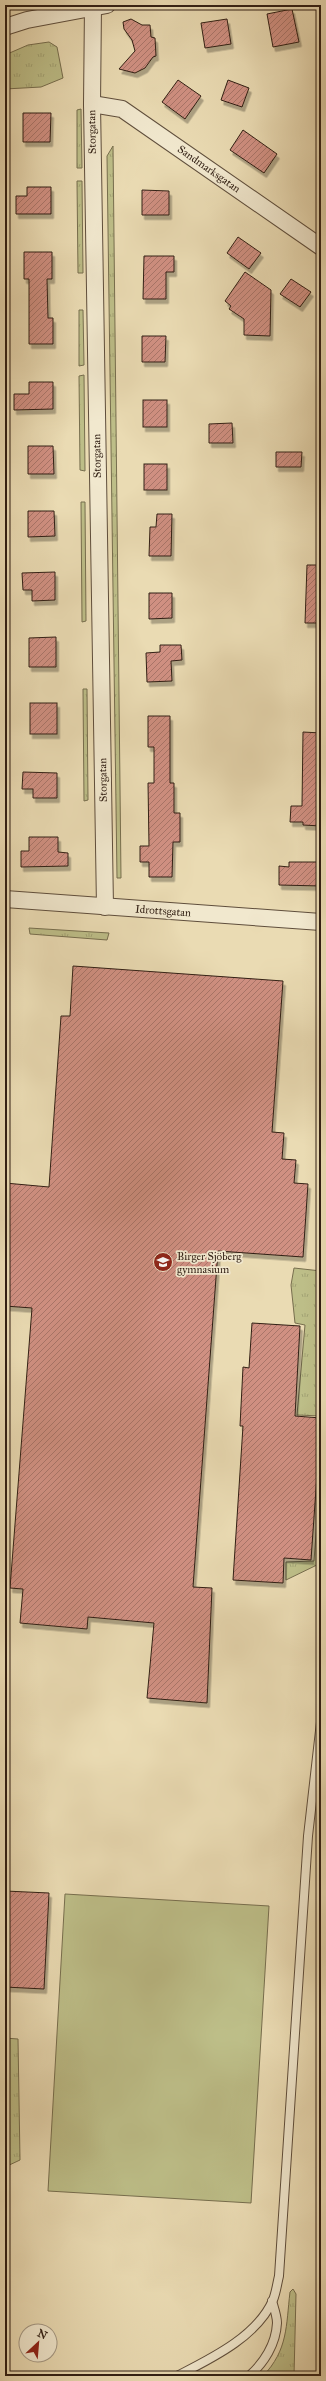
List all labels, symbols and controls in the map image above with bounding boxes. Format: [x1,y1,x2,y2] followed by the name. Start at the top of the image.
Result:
[85,110,99,154] street label: Storgatan
[175,143,243,196] street label: Sandmarksgatan
[90,434,104,478] street label: Storgatan
[96,758,110,802] street label: Storgatan
[135,903,191,919] street label: Idrottsgatan
[177,1250,242,1276] place label: Birger Sjöberg gymnasium
[152,1251,174,1273] school or university icon: Birger Sjöberg gymnasium
[18,2323,58,2363] north arrow
[35,2327,50,2343] text: N

